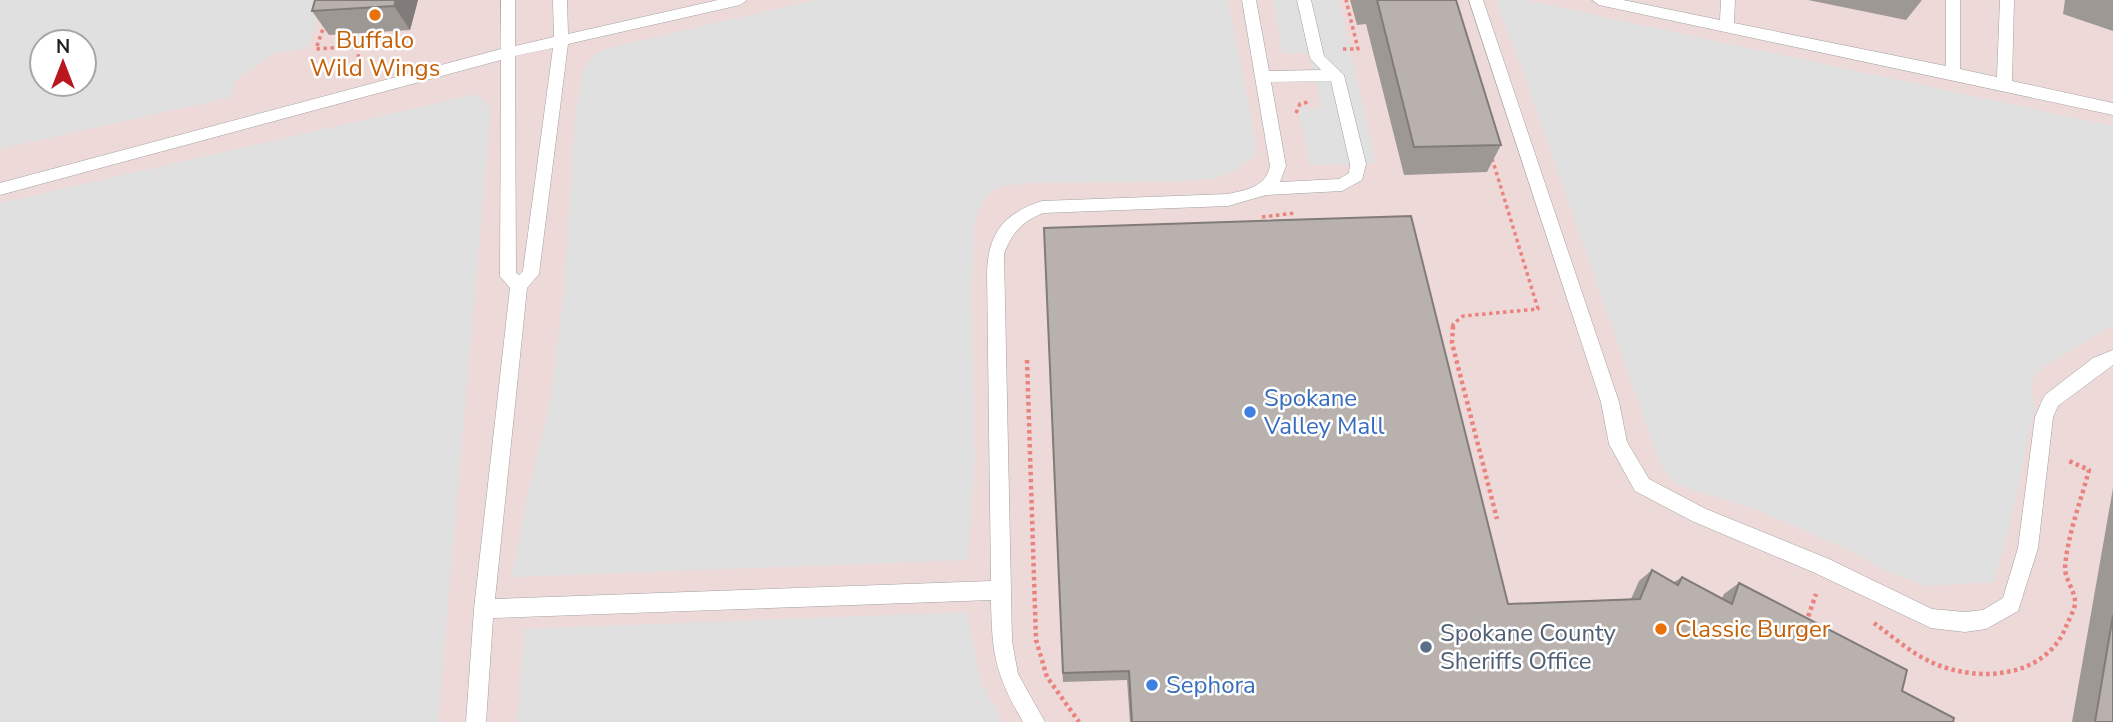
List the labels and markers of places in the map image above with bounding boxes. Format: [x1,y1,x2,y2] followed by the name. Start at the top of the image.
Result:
[367,7,383,23] marker: Buffalo Wild Wings
[310,24,440,84] place label: Buffalo Wild Wings
[1263,382,1385,442] place label: Spokane Valley Mall
[1242,404,1258,420] marker: Spokane Valley Mall
[1675,613,1831,645] place label: Classic Burger
[1440,617,1617,677] place label: Spokane County Sheriffs Office
[1653,621,1669,637] marker: Classic Burger
[1418,639,1434,655] marker: Spokane County Sheriffs Office
[1166,669,1256,701] place label: Sephora
[1144,677,1160,693] marker: Sephora

